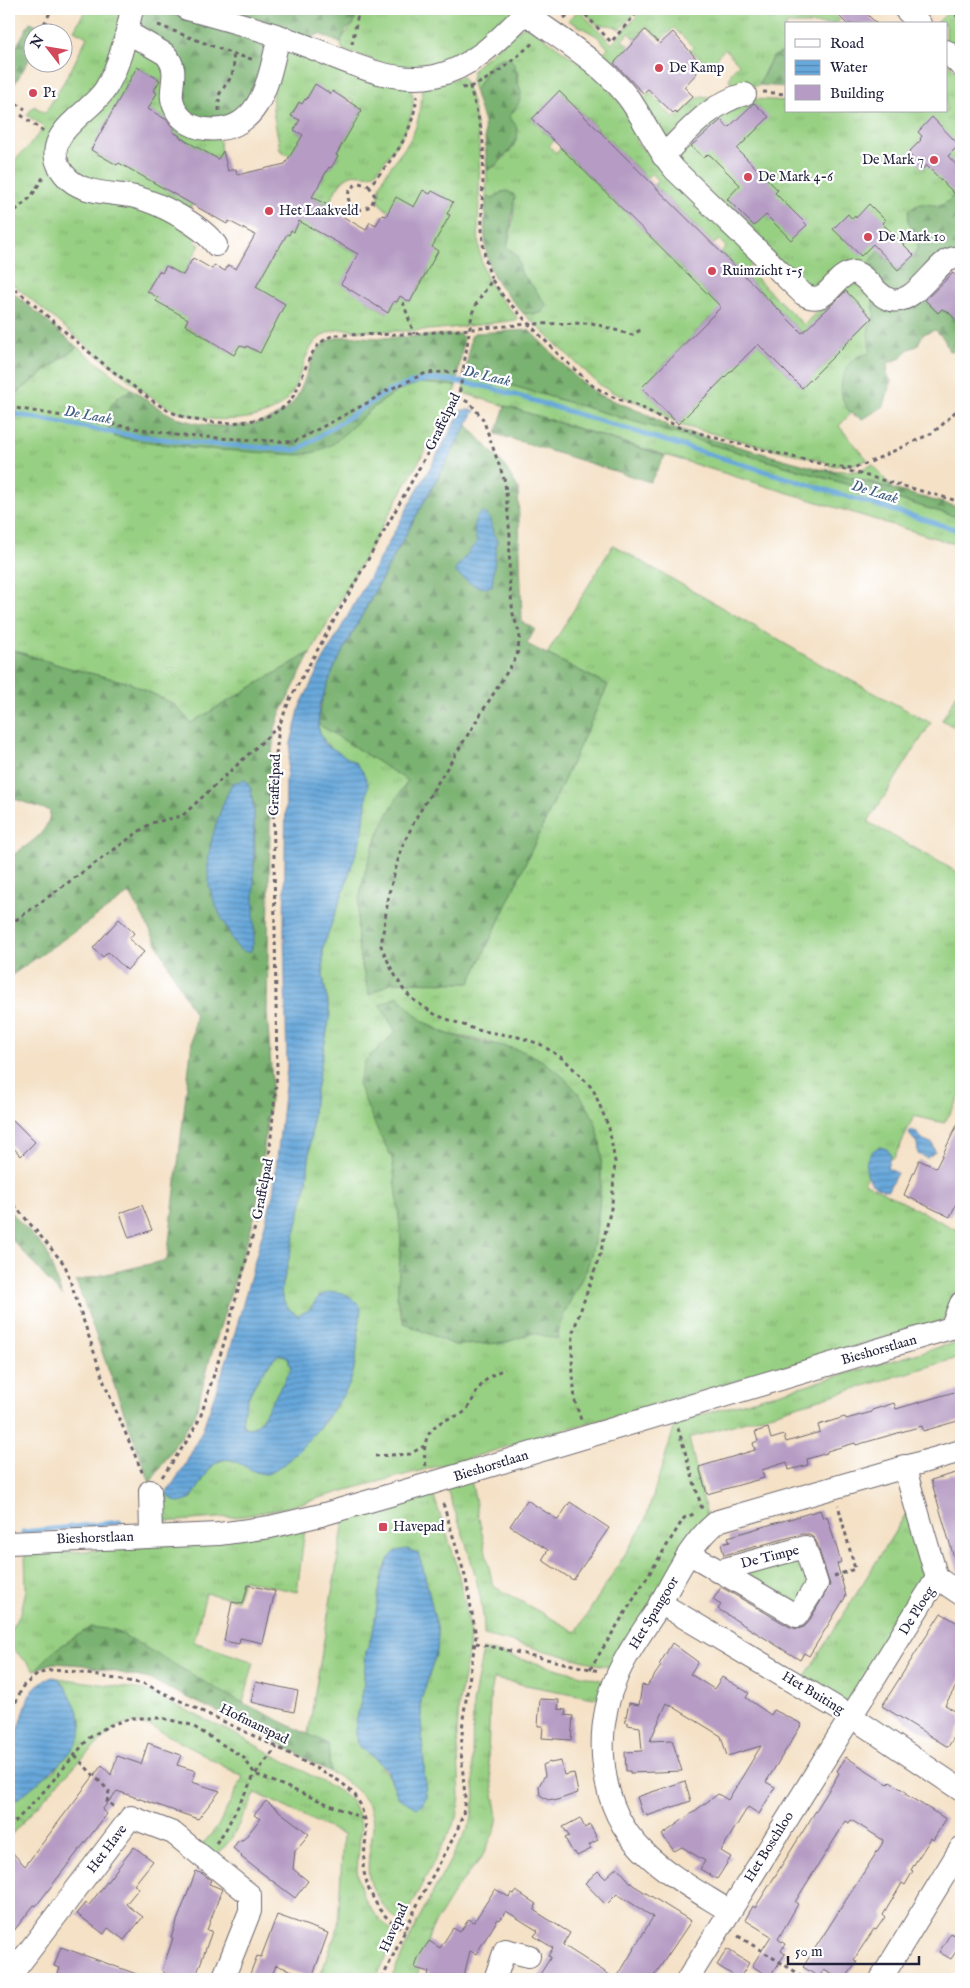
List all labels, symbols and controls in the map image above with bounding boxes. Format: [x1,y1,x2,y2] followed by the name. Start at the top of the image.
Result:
[22,22,72,72] north arrow
[785,22,948,112] legend
[26,32,49,53] text: N
[830,34,865,53] text: Road
[830,58,868,77] text: Water
[669,59,725,77] place label: De Kamp
[653,62,665,74] marker: De Kamp
[43,84,56,102] place label: P1
[830,84,885,103] text: Building
[27,87,39,99] marker: P1
[862,151,924,169] place label: De Mark 7
[928,154,940,166] marker: De Mark 7
[758,168,834,186] place label: De Mark 4-6
[742,171,754,183] marker: De Mark 4-6
[279,202,359,220] place label: Het Laakveld
[263,205,275,217] marker: Het Laakveld
[878,228,946,246] place label: De Mark 10
[862,231,874,243] marker: De Mark 10
[722,262,803,280] place label: Ruimzicht 1-5
[706,265,718,277] marker: Ruimzicht 1-5
[461,361,513,391] water label: De Laak
[421,390,465,454] street label: Graffelpad
[63,401,113,429] water label: De Laak
[849,476,901,508] water label: De Laak
[265,753,285,816] street label: Graffelpad
[248,1156,278,1221] street label: Graffelpad
[839,1331,919,1369] street label: Bieshorstlaan
[451,1446,531,1486] street label: Bieshorstlaan
[393,1518,445,1536] place label: Havepad
[377,1521,389,1533] marker: Havepad
[56,1528,135,1548] street label: Bieshorstlaan
[739,1541,802,1573] street label: De Timpe
[625,1573,683,1653] street label: Het Spangoor
[895,1583,939,1639] street label: De Ploeg
[778,1667,848,1719] street label: Het Buiting
[216,1700,292,1749] street label: Hofmanspad
[740,1808,798,1886] street label: Het Boschloo
[83,1821,132,1877] street label: Het Have
[375,1900,413,1955] street label: Havepad
[788,1933,919,1965] scale bar
[795,1942,823,1961] text: 50 m

